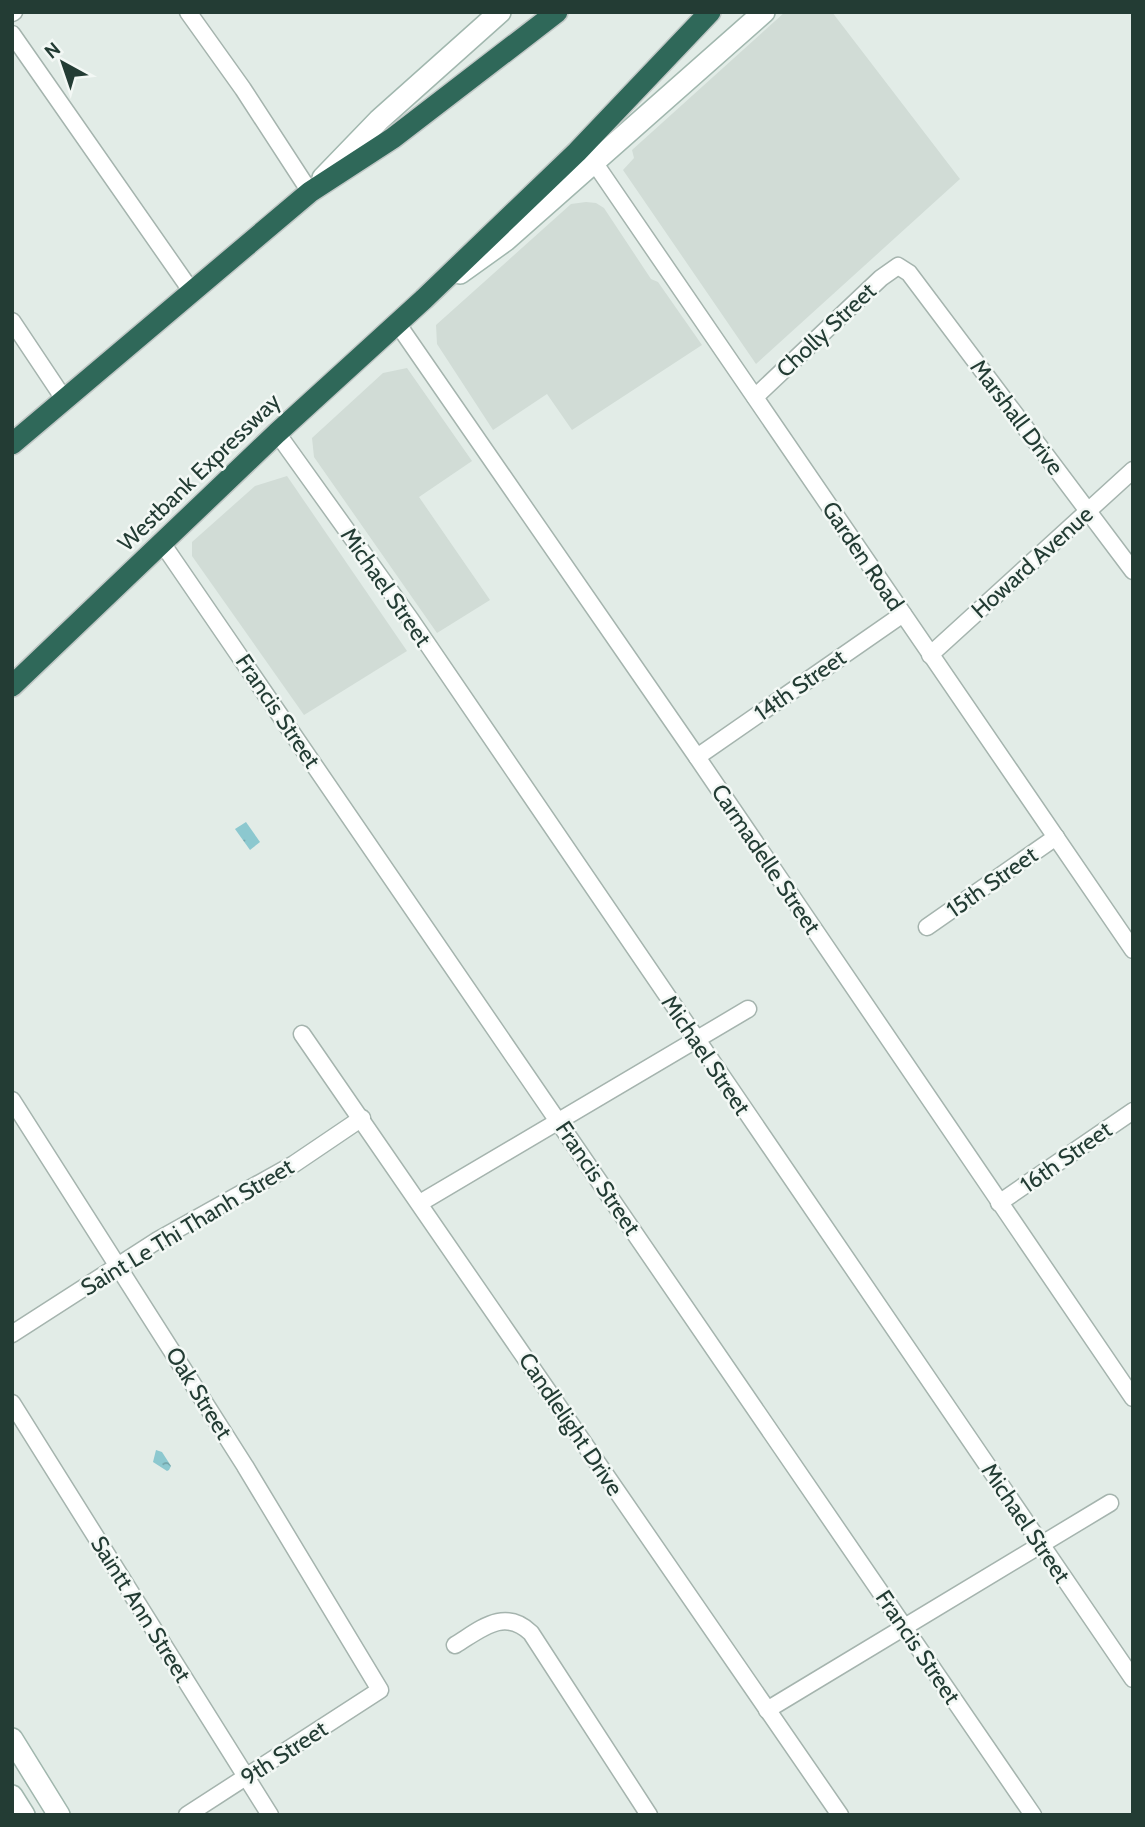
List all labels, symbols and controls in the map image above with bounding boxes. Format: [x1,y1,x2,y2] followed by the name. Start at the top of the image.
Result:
[28,28,98,98] north arrow
[40,37,65,63] text: N
[770,277,882,383] street label: Cholly Street
[964,354,1070,481] street label: Marshall Drive
[112,387,286,557] street label: Westbank Expressway
[816,496,910,616] street label: Garden Road
[965,500,1099,624] street label: Howard Avenue
[335,522,437,652] street label: Michael Street
[749,643,851,727] street label: 14th Street
[230,649,326,773] street label: Francis Street
[705,779,827,940] street label: Carmadelle Street
[941,840,1043,923] street label: 15th Street
[656,990,757,1121] street label: Michael Street
[1015,1115,1117,1199] street label: 16th Street
[550,1116,646,1240] street label: Francis Street
[76,1152,299,1302] street label: Saint Le Thi Thanh Street
[160,1342,238,1444] street label: Oak Street
[513,1347,629,1501] street label: Candlelight Drive
[976,1458,1077,1589] street label: Michael Street
[85,1531,197,1687] street label: Saintt Ann Street
[870,1585,966,1709] street label: Francis Street
[235,1715,333,1791] street label: 9th Street

